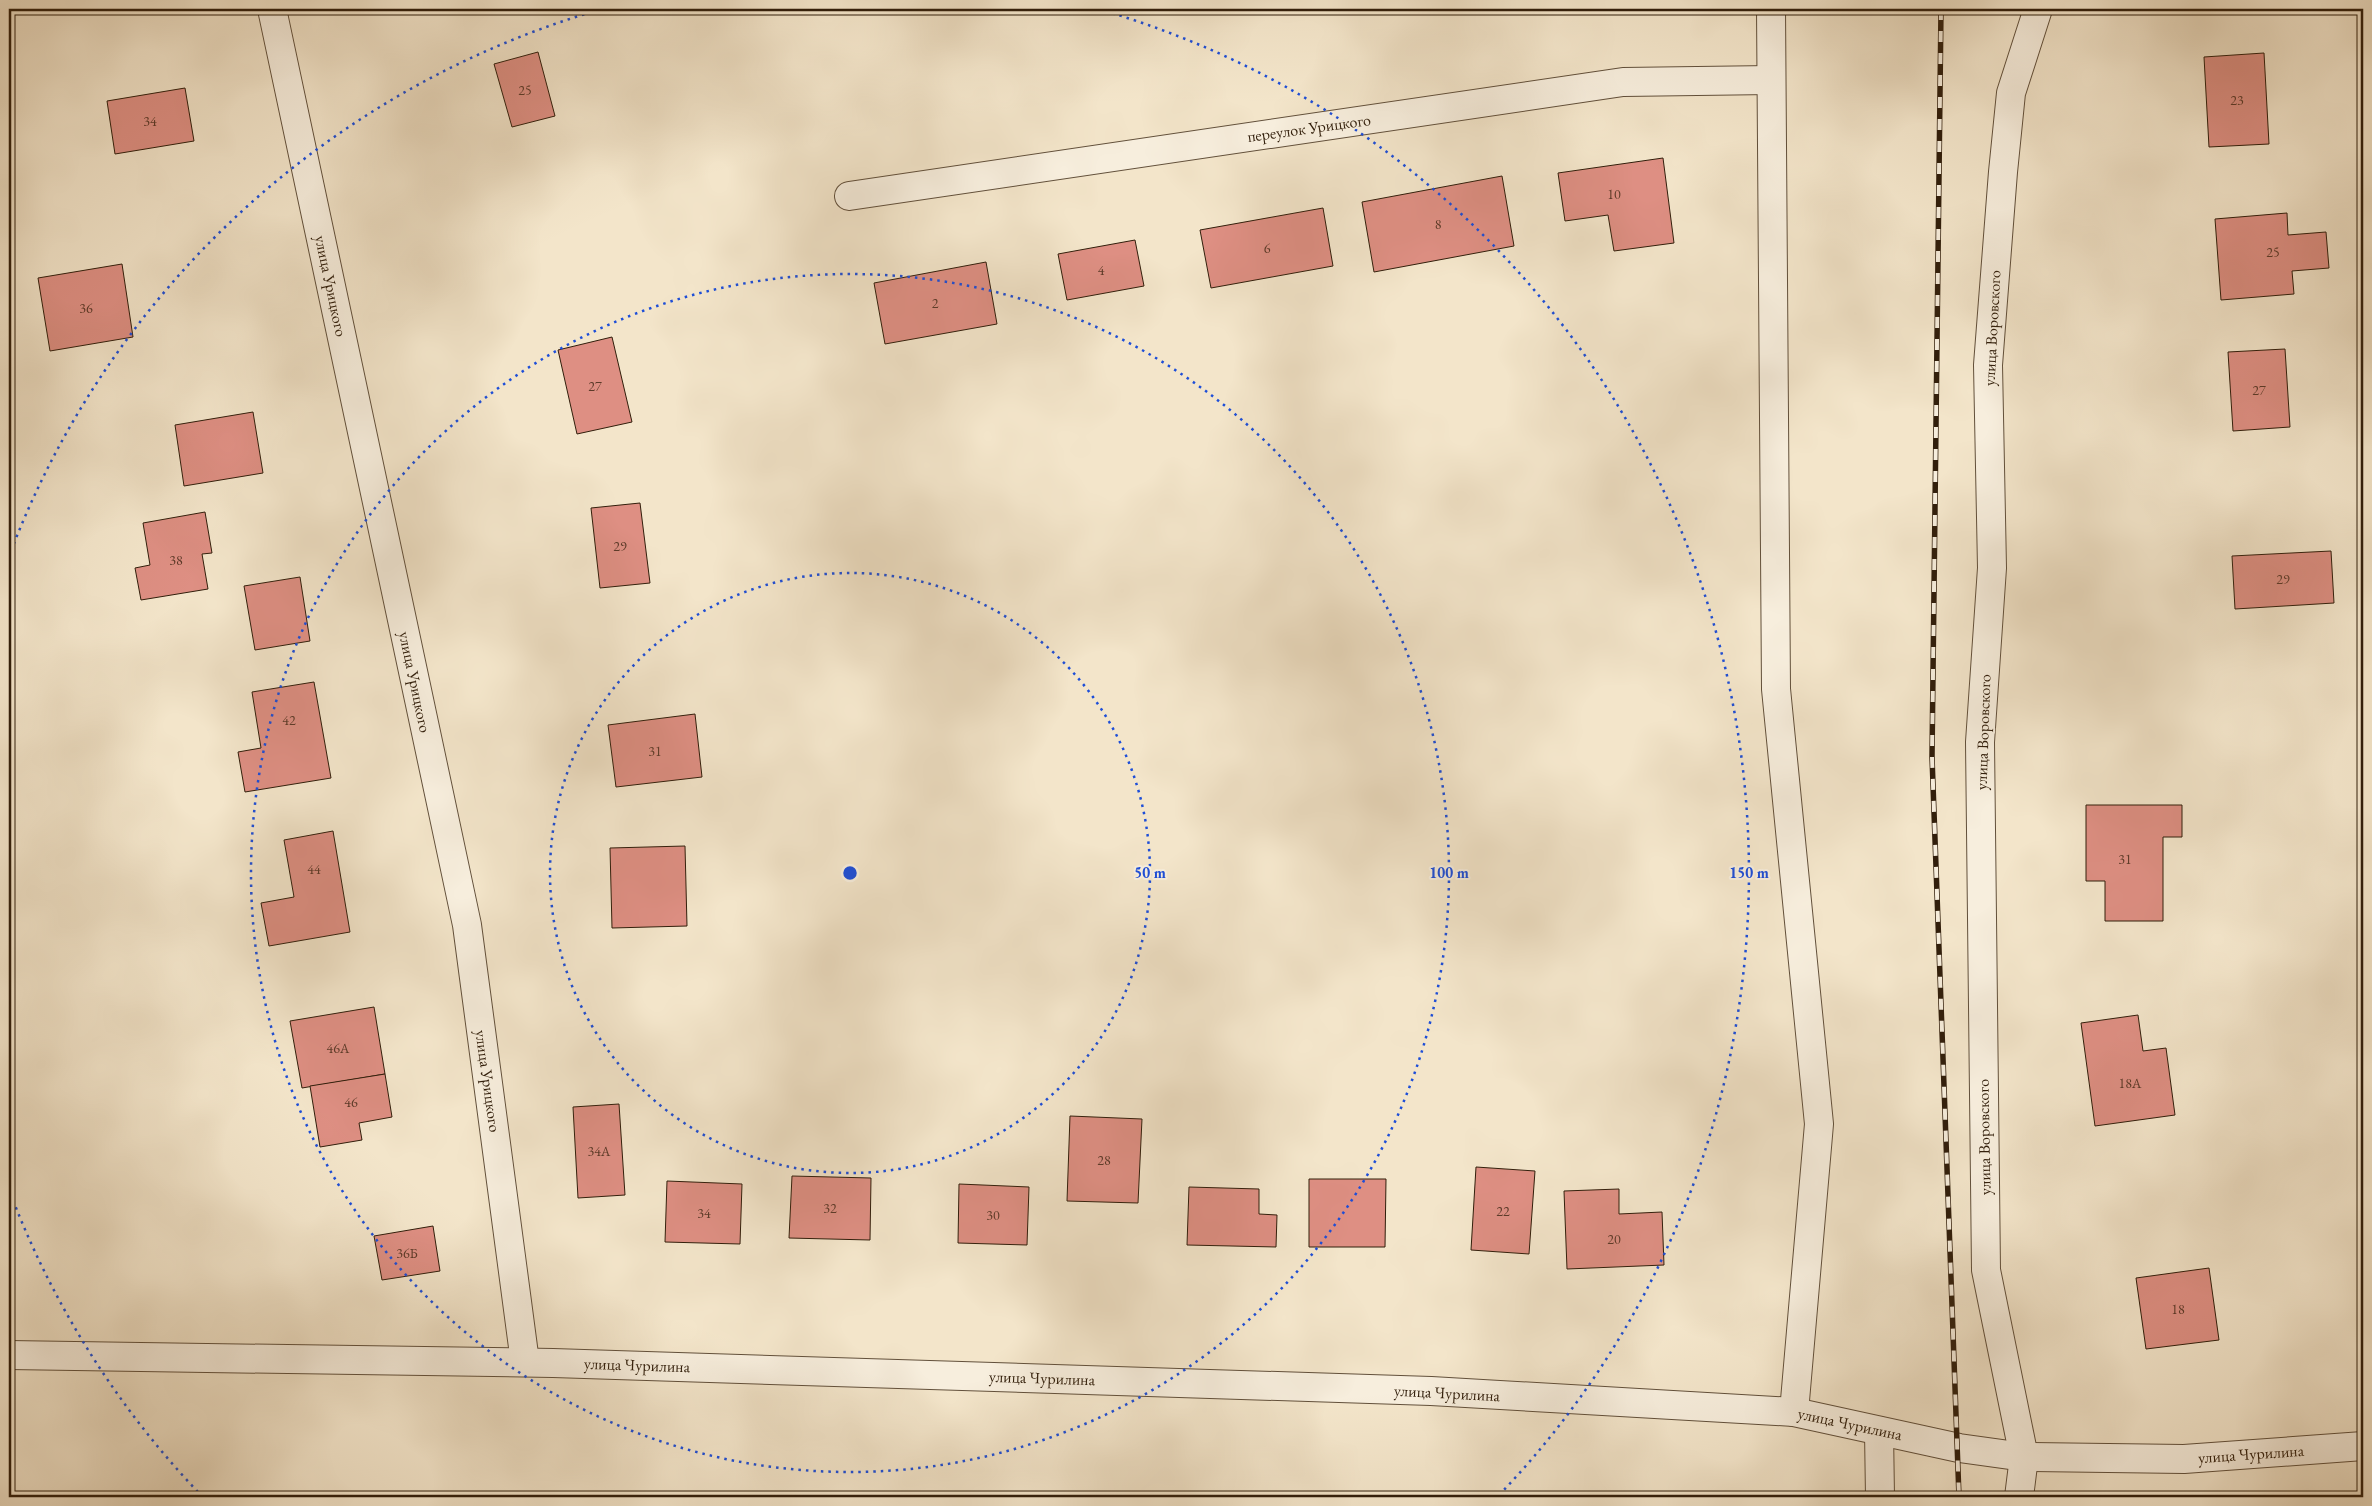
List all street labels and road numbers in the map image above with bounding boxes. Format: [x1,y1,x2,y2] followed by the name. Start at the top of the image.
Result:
[1246,109,1372,147] street label: переулок Урицкого
[310,233,352,339] street label: улица Урицкого
[1978,269,2006,386] street label: улица Воровского
[394,629,436,735] street label: улица Урицкого
[1970,674,1996,790] street label: улица Воровского
[470,1028,506,1134] street label: улица Урицкого
[1972,1079,1996,1195] street label: улица Воровского
[584,1353,691,1377] street label: улица Чурилина
[989,1366,1096,1390] street label: улица Чурилина
[1393,1380,1501,1406] street label: улица Чурилина
[1796,1403,1905,1445] street label: улица Чурилина
[2197,1440,2305,1468] street label: улица Чурилина

